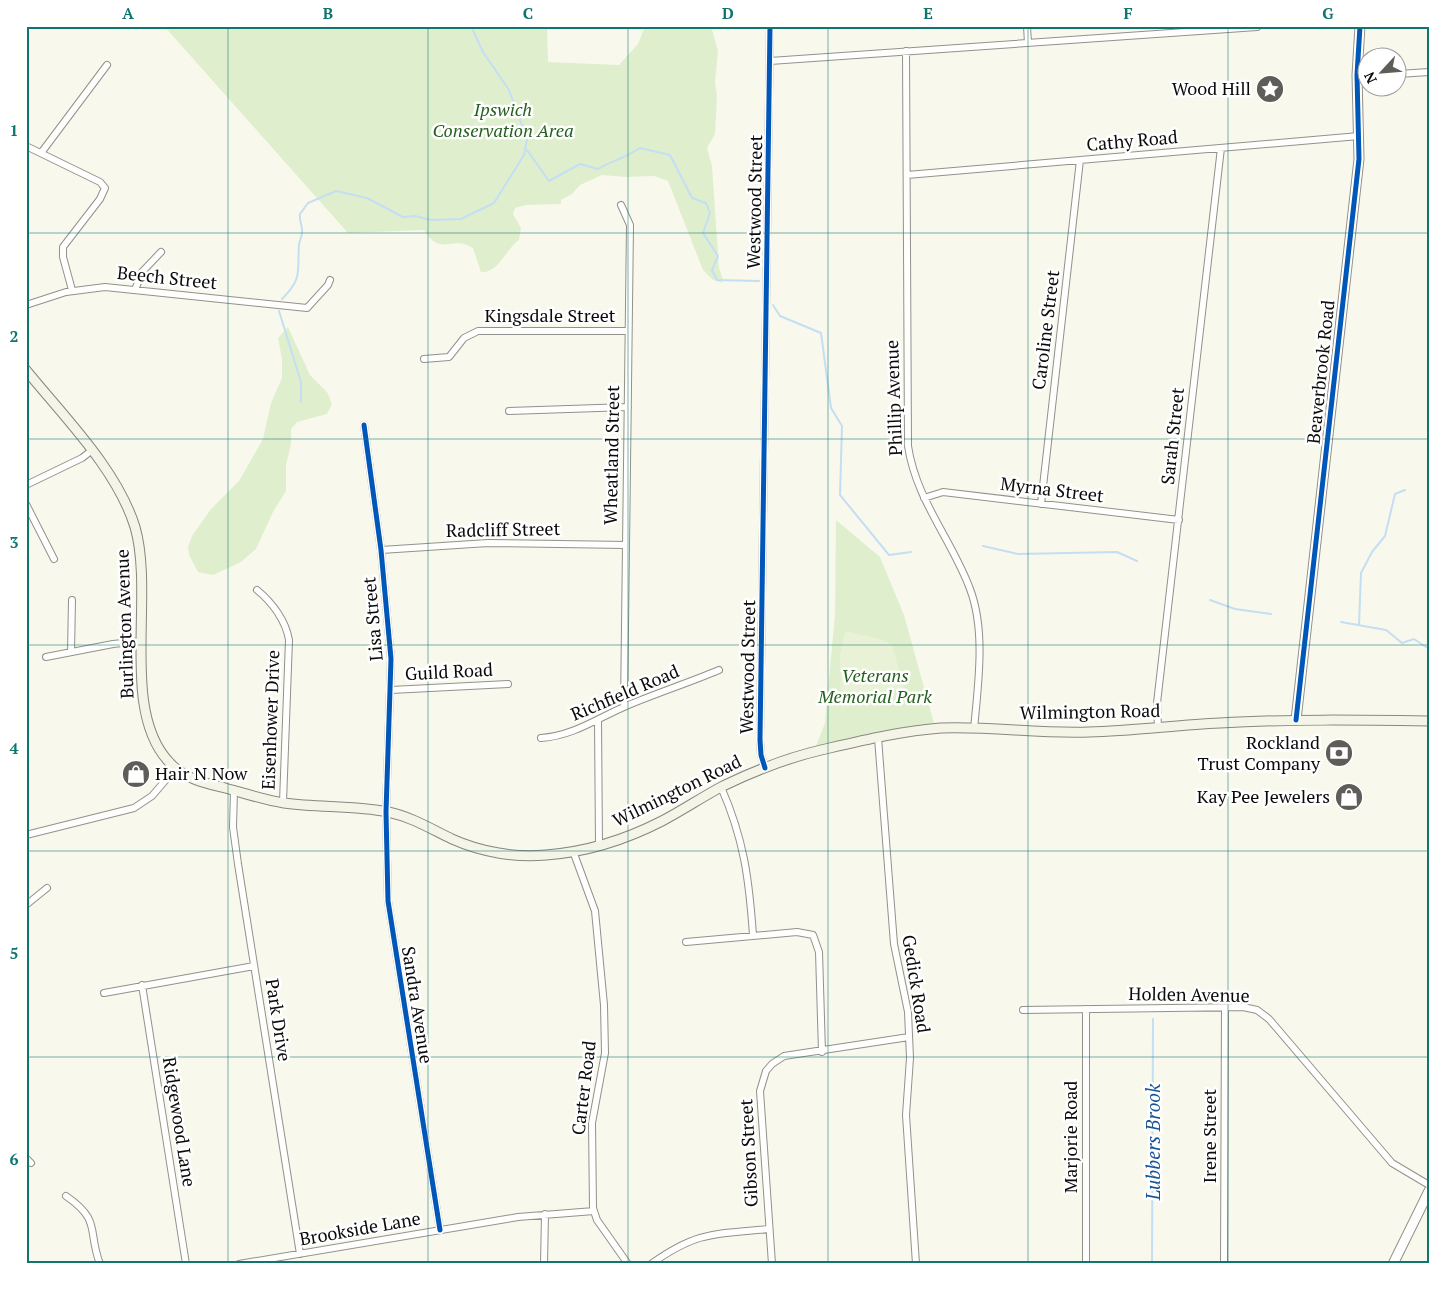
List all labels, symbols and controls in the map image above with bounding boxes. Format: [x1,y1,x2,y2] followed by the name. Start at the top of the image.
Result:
[122,2,134,24] text: A
[323,2,333,24] text: B
[523,2,533,24] text: C
[722,2,734,24] text: D
[923,2,933,24] text: E
[1123,2,1133,24] text: F
[1322,2,1334,24] text: G
[1358,48,1408,98] north arrow
[1359,69,1381,87] text: N
[1255,74,1285,104] place icon: Wood Hill
[1172,76,1251,100] place label: Wood Hill
[432,97,574,142] park label: Ipswich Conservation Area
[9,119,19,141] text: 1
[1085,124,1179,156] street label: Cathy Road
[741,134,767,269] street label: Westwood Street
[116,260,219,294] street label: Beech Street
[1026,268,1064,391] street label: Caroline Street
[1301,299,1339,445] street label: Beaverbrook Road
[485,303,616,327] street label: Kingsdale Street
[9,325,19,347] text: 2
[879,340,907,456] street label: Phillip Avenue
[598,385,624,525] street label: Wheatland Street
[1155,386,1189,486] street label: Sarah Street
[999,471,1105,507] street label: Myrna Street
[446,516,561,542] street label: Radcliff Street
[9,531,19,553] text: 3
[109,549,139,699] street label: Burlington Avenue
[356,576,388,662] street label: Lisa Street
[734,599,760,734] street label: Westwood Street
[256,650,284,790] street label: Eisenhower Drive
[404,657,494,685] street label: Guild Road
[567,658,683,726] street label: Richfield Road
[817,663,932,708] park label: Veterans Memorial Park
[1019,698,1160,724] street label: Wilmington Road
[1198,730,1321,775] place label: Rockland Trust Company
[9,737,19,759] text: 4
[1324,738,1354,768] bank icon: Rockland Trust Company
[608,748,745,832] street label: Wilmington Road
[121,759,151,789] shop icon: Hair N Now
[155,761,248,785] place label: Hair N Now
[1334,782,1364,812] shop icon: Kay Pee Jewelers
[1197,784,1330,808] place label: Kay Pee Jewelers
[897,933,937,1035] street label: Gedick Road
[9,942,19,964] text: 5
[397,944,439,1065] street label: Sandra Avenue
[261,977,297,1063] street label: Park Drive
[1128,981,1250,1007] street label: Holden Avenue
[565,1039,601,1136] street label: Carter Road
[158,1055,202,1189] street label: Ridgewood Lane
[1058,1081,1082,1193] street label: Marjorie Road
[1140,1083,1165,1201] water label: Lubbers Brook
[1197,1088,1221,1183] street label: Irene Street
[733,1098,763,1208] street label: Gibson Street
[9,1148,19,1170] text: 6
[297,1206,422,1250] street label: Brookside Lane

